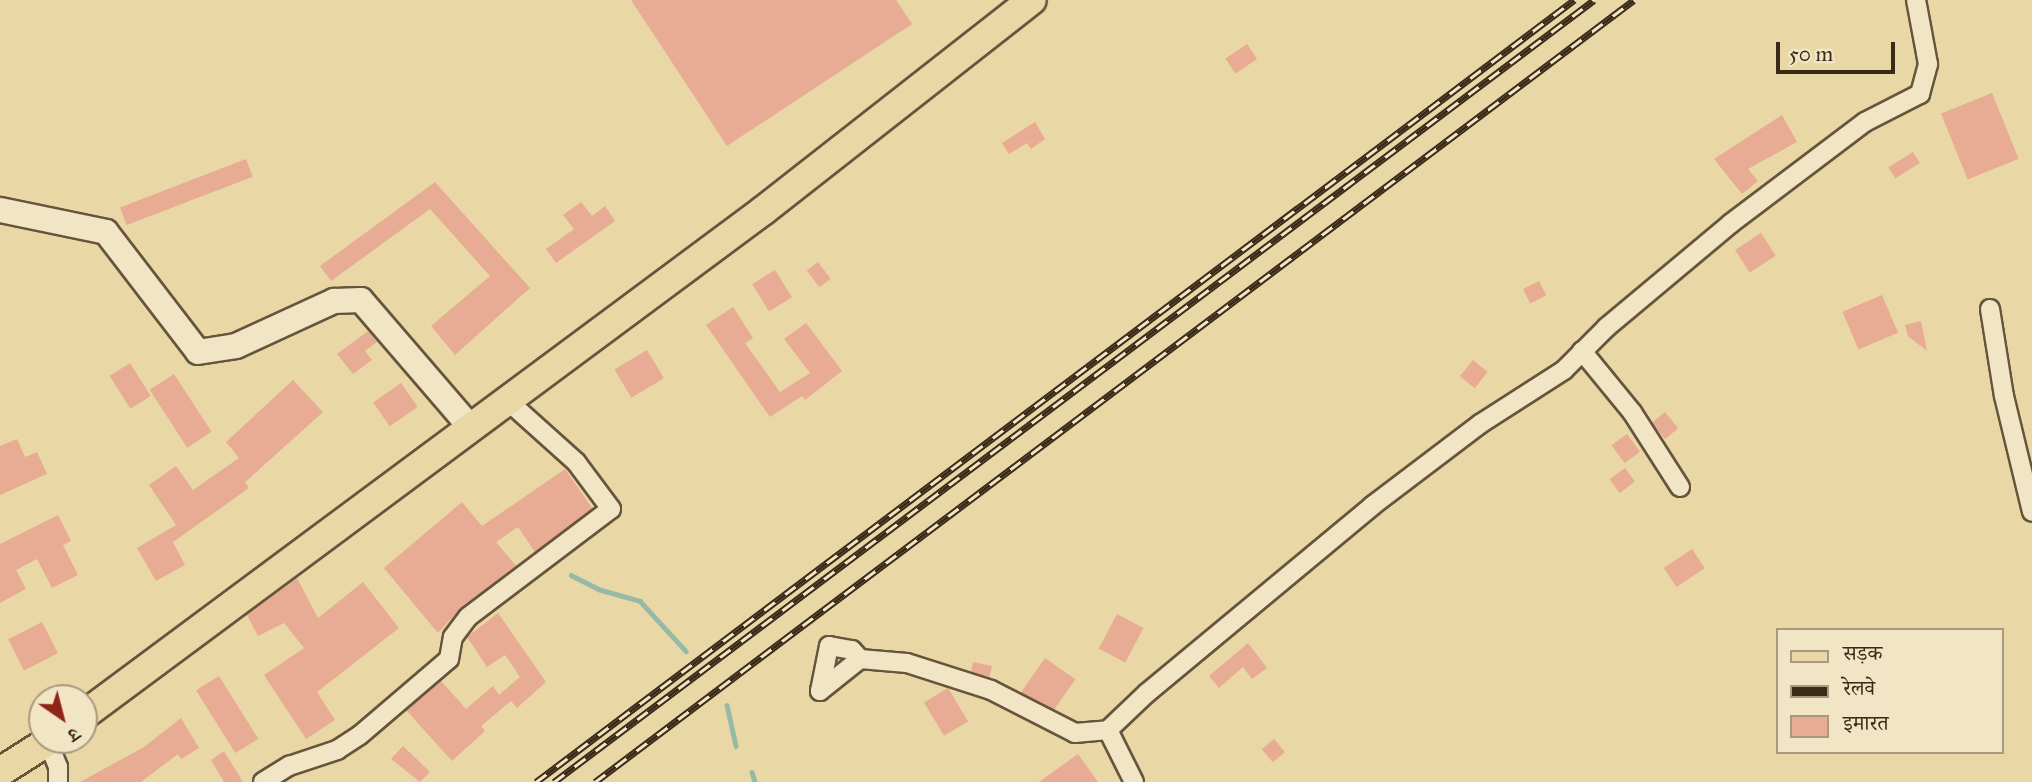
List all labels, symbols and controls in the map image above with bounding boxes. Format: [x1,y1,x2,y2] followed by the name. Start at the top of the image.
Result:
[1780,28,1899,72] scale bar
[1789,41,1833,67] text: 50 m
[1776,628,2004,754] legend
[1843,640,1882,666] text: सड़क
[1843,675,1875,701] text: रेलवे
[28,684,98,754] north arrow
[1843,710,1889,736] text: इमारत
[64,723,85,747] text: उ

